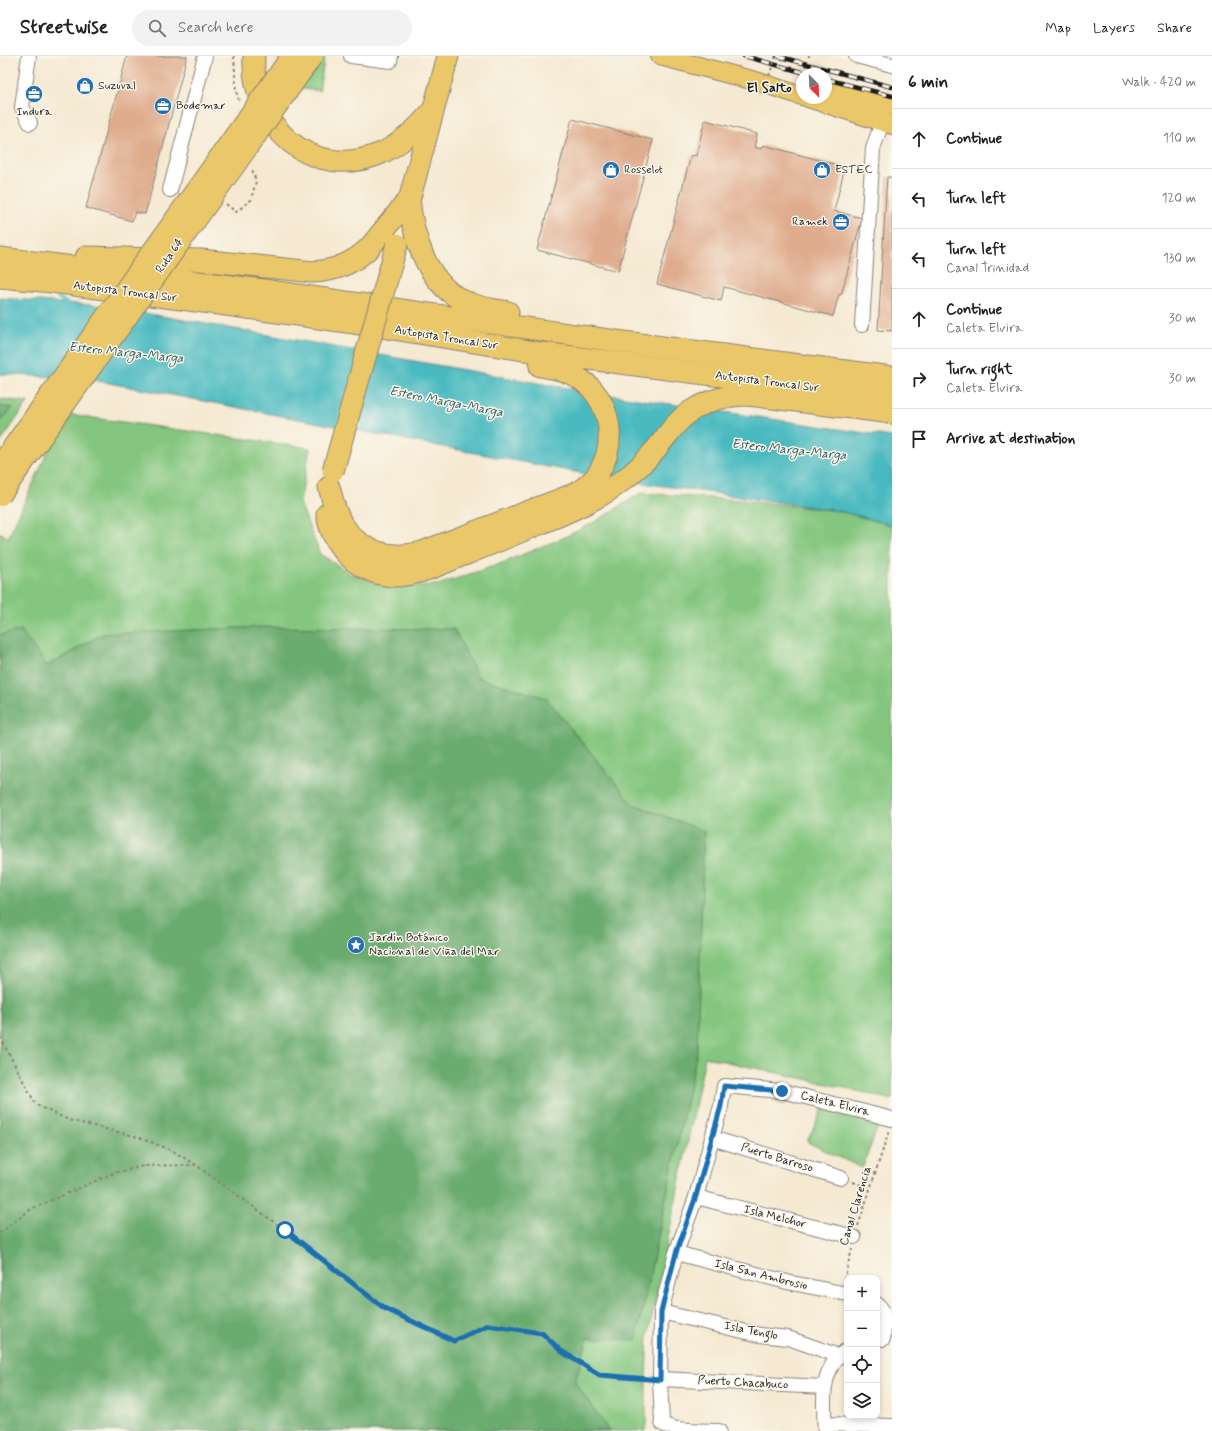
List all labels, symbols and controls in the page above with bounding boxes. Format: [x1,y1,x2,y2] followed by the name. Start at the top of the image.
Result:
[132,10,412,46] search box
[20,15,108,40] text: Streetwise
[146,17,168,39] icon: search
[178,18,254,38] text: Search here
[1045,19,1071,37] text: Map
[1093,19,1135,37] text: Layers
[1157,19,1192,37] text: Share
[796,68,832,104] north arrow
[908,71,948,93] text: 6 min
[1122,74,1196,91] text: Walk · 420 m
[75,76,95,96] shop icon: Suzuval
[98,78,136,94] place label: Suzuval
[746,79,792,97] district label: El Salto
[24,84,44,104] office icon: Indura
[153,96,173,116] office icon: Bodemar
[176,98,225,114] place label: Bodemar
[16,104,52,120] place label: Indura
[908,128,930,150] icon: ahead
[946,129,1002,149] text: Continue
[1163,130,1196,147] text: 110 m
[601,160,621,180] shop icon: Rosselot
[812,160,832,180] shop icon: ESTEC
[624,162,663,178] place label: Rosselot
[835,162,872,178] place label: ESTEC
[908,188,930,210] icon: left
[946,189,1006,209] text: Turn left
[1162,190,1196,207] text: 120 m
[831,212,851,232] office icon: Ramek
[792,214,828,230] place label: Ramek
[152,235,188,277] street label: Ruta 64
[946,240,1006,260] text: Turn left
[908,248,930,270] icon: left
[1163,250,1196,267] text: 130 m
[946,260,1029,277] text: Canal Trinidad
[72,278,178,306] street label: Autopista Troncal Sur
[946,300,1002,320] text: Continue
[908,308,930,330] icon: ahead
[1169,310,1196,327] text: 30 m
[946,320,1022,337] text: Caleta Elvira
[393,322,499,354] street label: Autopista Troncal Sur
[68,339,185,369] water label: Estero Marga-Marga
[946,360,1013,380] text: Turn right
[714,368,820,396] street label: Autopista Troncal Sur
[908,368,930,390] icon: right
[1169,370,1196,387] text: 30 m
[946,380,1022,397] text: Caleta Elvira
[388,383,505,422] water label: Estero Marga-Marga
[908,428,930,450] icon: arrive
[946,429,1075,449] text: Arrive at destination
[731,436,848,466] water label: Estero Marga-Marga
[369,930,499,960] place label: Jardín Botánico Nacional de Viña del Mar
[346,935,366,955] place icon: Jardín Botánico Nacional de Viña del Mar
[773,1082,791,1100] route end
[799,1088,872,1120] street label: Caleta Elvira
[739,1139,815,1177] street label: Puerto Barroso
[836,1164,876,1248] street label: Canal Clarencia
[742,1202,808,1232] street label: Isla Melchor
[276,1221,294,1239] route start
[713,1256,809,1294] street label: Isla San Ambrosio
[844,1275,880,1419] map controls
[844,1275,880,1311] button: +
[844,1311,880,1347] button: −
[723,1318,779,1345] street label: Isla Tenglo
[844,1347,880,1383] button: locate
[697,1373,789,1393] street label: Puerto Chacabuco
[844,1383,880,1419] button: layers

